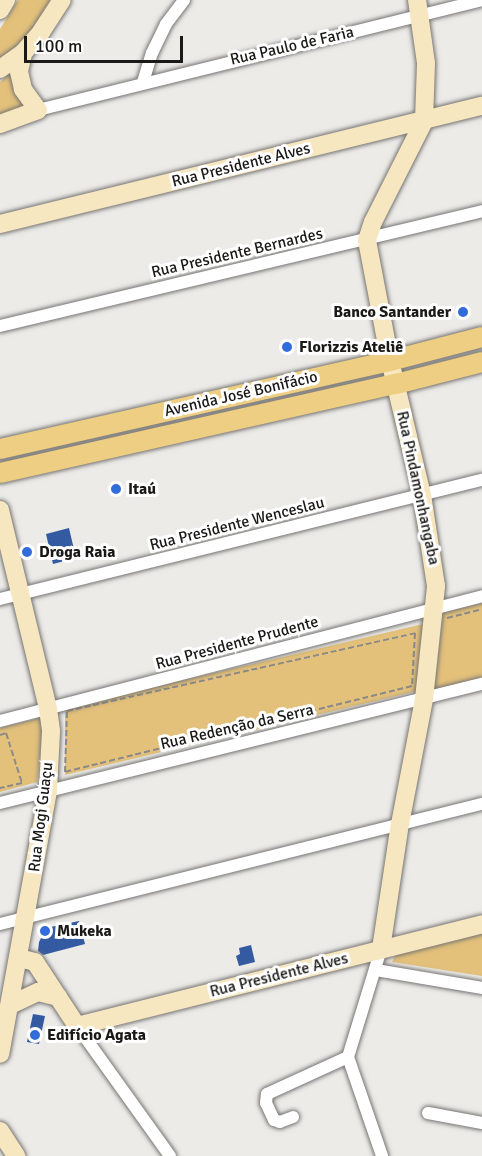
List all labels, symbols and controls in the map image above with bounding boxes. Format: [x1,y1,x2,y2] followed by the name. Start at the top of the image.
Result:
[228,22,356,70] street label: Rua Paulo de Faria
[27,24,186,62] scale bar
[35,35,82,57] text: 100 m
[170,139,312,191] street label: Rua Presidente Alves
[149,224,325,282] street label: Rua Presidente Bernardes
[333,302,451,322] place label: Banco Santander
[456,305,470,319] marker: Banco Santander
[299,337,403,357] place label: Florizzis Ateliê
[280,340,294,354] marker: Florizzis Ateliê
[163,367,319,421] street label: Avenida José Bonifácio
[392,409,444,567] street label: Rua Pindamonhangaba
[128,479,156,499] place label: Itaú
[109,482,123,496] marker: Itaú
[148,493,326,555] street label: Rua Presidente Wenceslau
[39,542,115,562] place label: Droga Raia
[20,545,34,559] marker: Droga Raia
[153,612,321,674] street label: Rua Presidente Prudente
[159,700,315,754] street label: Rua Redenção da Serra
[25,761,57,873] street label: Rua Mogi Guaçu
[57,921,112,941] place label: Mukeka
[38,924,52,938] marker: Mukeka
[208,949,350,1001] street label: Rua Presidente Alves
[47,1025,146,1045] place label: Edifício Agata
[28,1028,42,1042] marker: Edifício Agata

